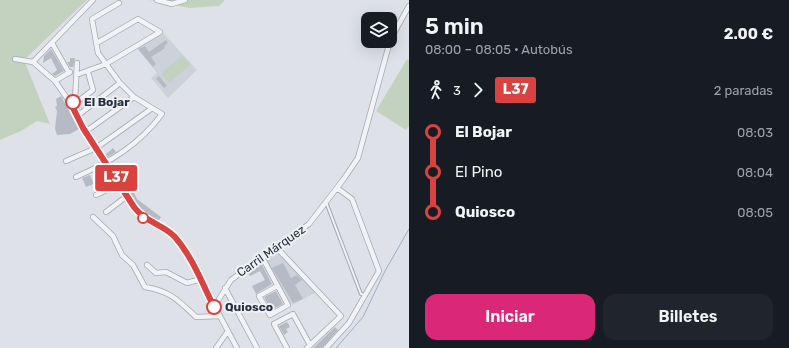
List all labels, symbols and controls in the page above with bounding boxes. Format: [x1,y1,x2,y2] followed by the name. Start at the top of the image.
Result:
[361,12,397,48] map controls
[361,12,397,48] button: layers
[425,13,484,40] text: 5 min
[724,25,773,43] text: 2.00 €
[425,42,573,57] text: 08:00 – 08:05 · Autobús
[425,79,447,101] icon: walk
[467,79,489,101] icon: forward
[503,81,528,98] text: L37
[453,83,461,98] text: 3
[714,83,773,98] text: 2 paradas
[65,94,81,110] marker: El Bojar
[84,95,130,109] place label: El Bojar
[455,123,512,141] text: El Bojar
[737,125,773,140] text: 08:03
[455,163,502,181] text: El Pino
[93,165,139,191] line badge: L37
[737,165,773,180] text: 08:04
[103,169,129,186] text: L37
[455,203,515,221] text: Quiosco
[737,205,773,220] text: 08:05
[137,212,149,224] unlabelled marker
[234,222,308,280] street label: Carril Márquez
[425,294,595,340] button: Iniciar
[603,294,773,340] button: Billetes
[206,299,222,315] marker: Quiosco
[225,300,273,314] place label: Quiosco

